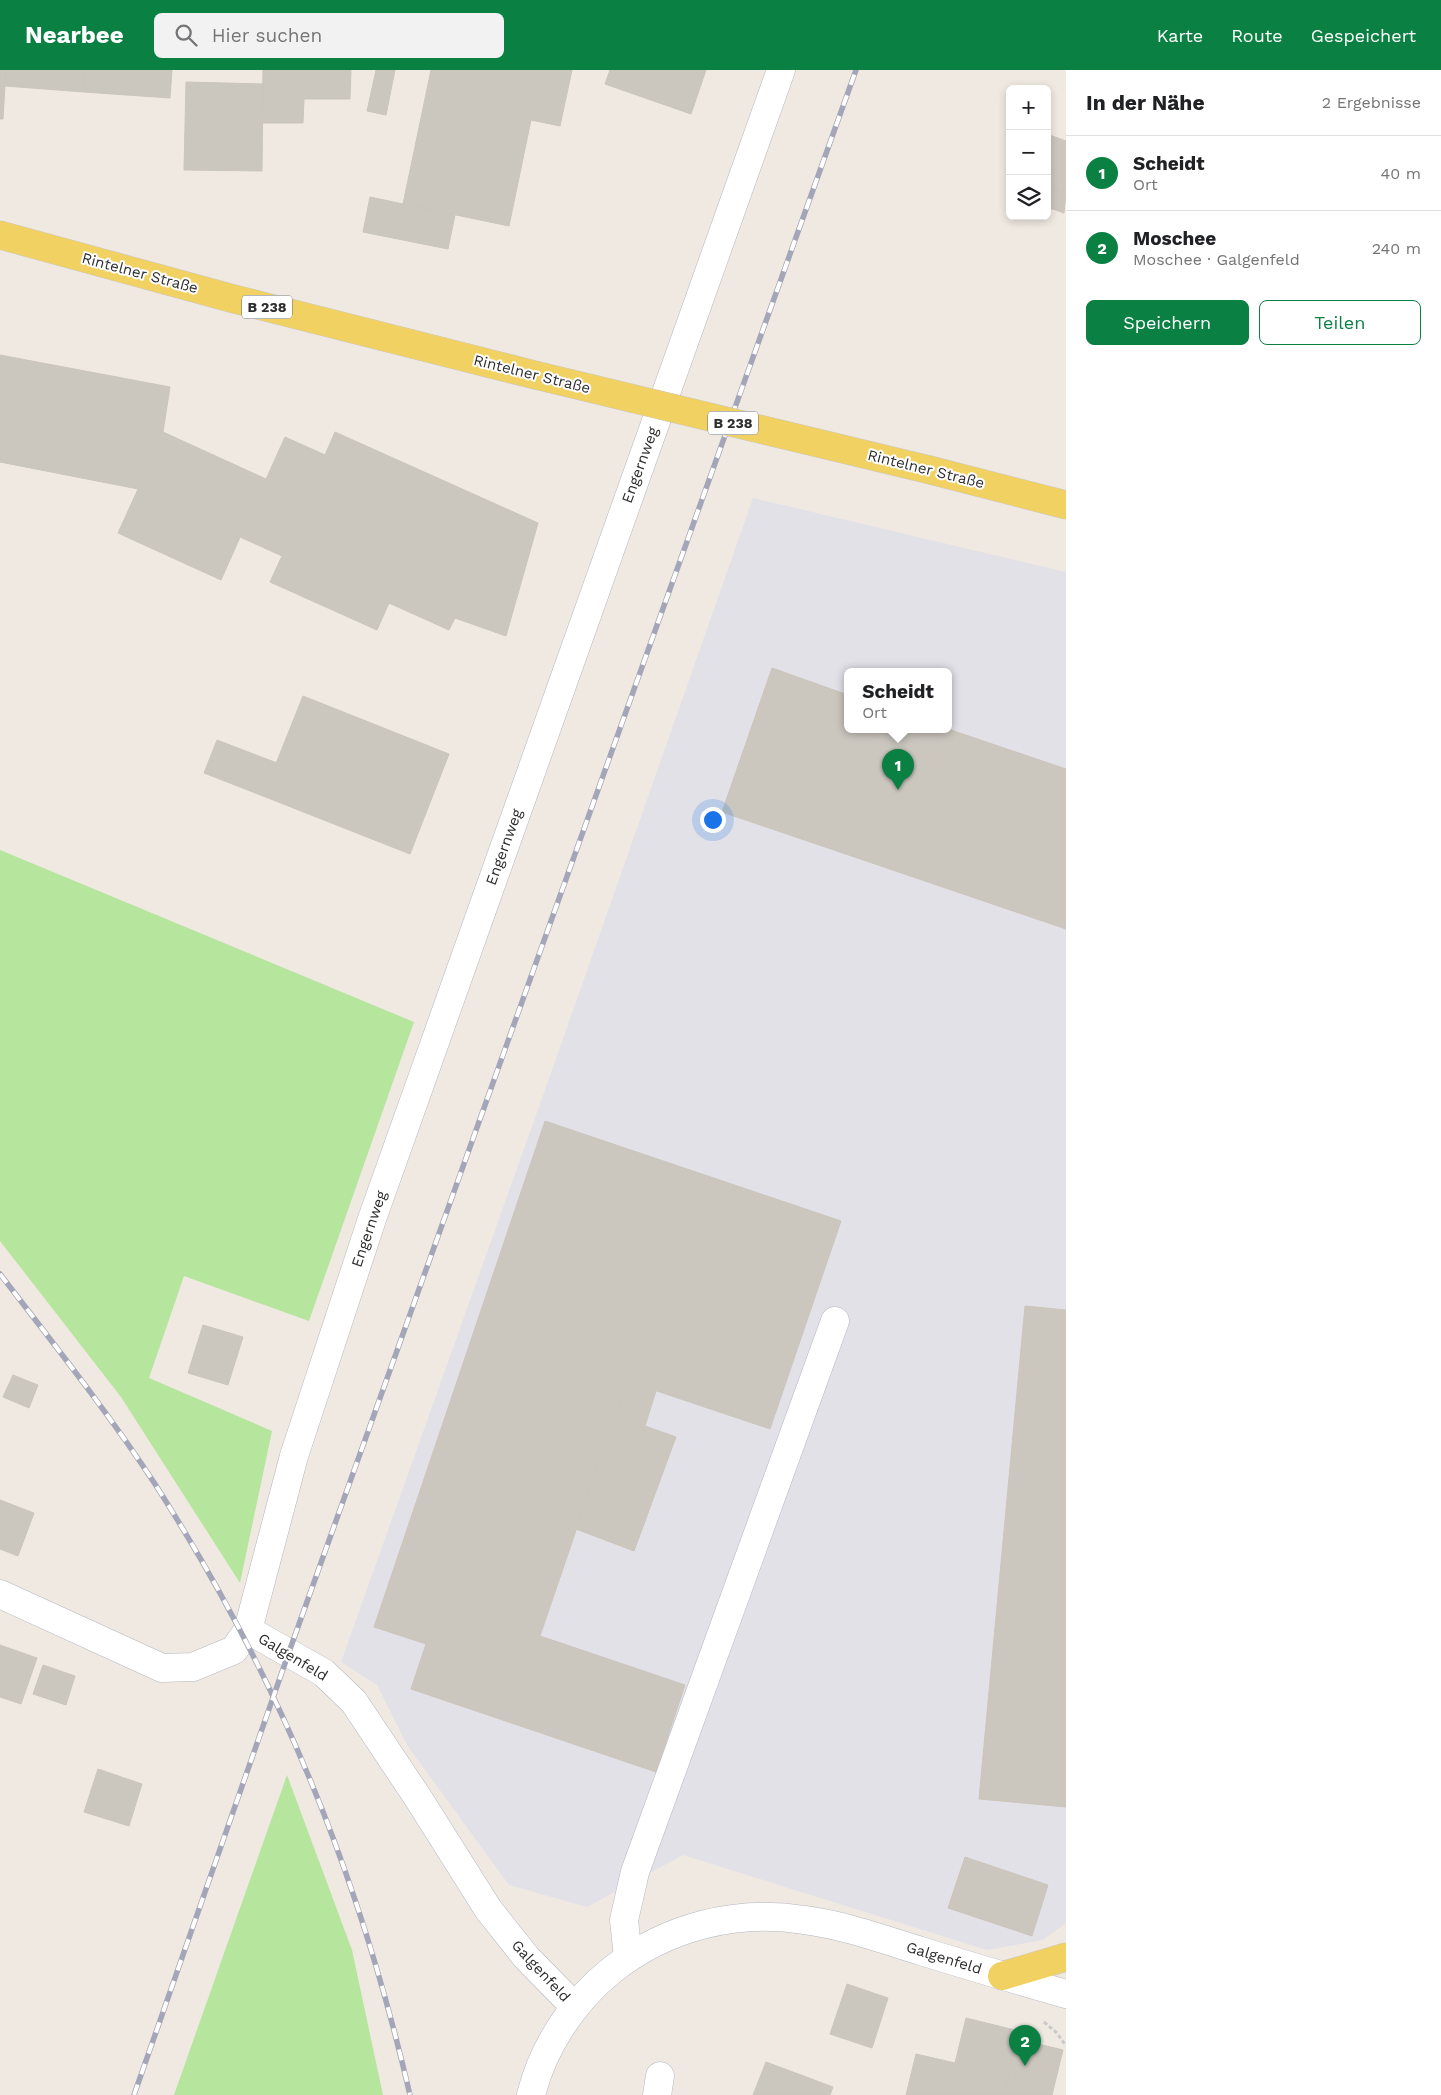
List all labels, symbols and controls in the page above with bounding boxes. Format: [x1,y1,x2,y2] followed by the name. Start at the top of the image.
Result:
[154,13,504,58] search box
[25,21,124,49] text: Nearbee
[172,21,200,49] icon: search
[212,24,322,47] text: Hier suchen
[1157,25,1203,46] text: Karte
[1231,25,1283,46] text: Route
[1311,25,1416,46] text: Gespeichert
[1006,85,1051,220] map controls
[1006,85,1051,130] button: +
[1086,90,1205,115] text: In der Nähe
[1322,93,1421,112] text: 2 Ergebnisse
[1006,130,1051,175] button: −
[1133,152,1205,175] text: Scheidt
[1099,164,1105,183] text: 1
[1381,164,1421,183] text: 40 m
[1006,175,1051,220] button: layers
[1133,175,1158,194] text: Ort
[1133,227,1216,250] text: Moschee
[1097,239,1107,258] text: 2
[1372,239,1421,258] text: 240 m
[80,249,200,297] street label: Rintelner Straße
[1133,250,1300,269] text: Moschee · Galgenfeld
[242,296,292,318] road number: B 238
[1086,300,1249,345] button: Speichern
[1259,300,1421,345] button: Teilen
[472,351,592,397] street label: Rintelner Straße
[708,412,758,434] road number: B 238
[618,424,662,506] street label: Engernweg
[866,446,986,492] street label: Rintelner Straße
[844,668,952,733] popup
[862,680,934,703] text: Scheidt
[862,703,887,722] text: Ort
[882,749,914,790] pin: 1
[482,806,526,888] street label: Engernweg
[700,807,726,833] your location
[348,1188,390,1270] street label: Engernweg
[255,1629,331,1685] street label: Galgenfeld
[508,1936,574,2006] street label: Galgenfeld
[904,1938,984,1978] street label: Galgenfeld
[1009,2025,1041,2066] pin: 2

